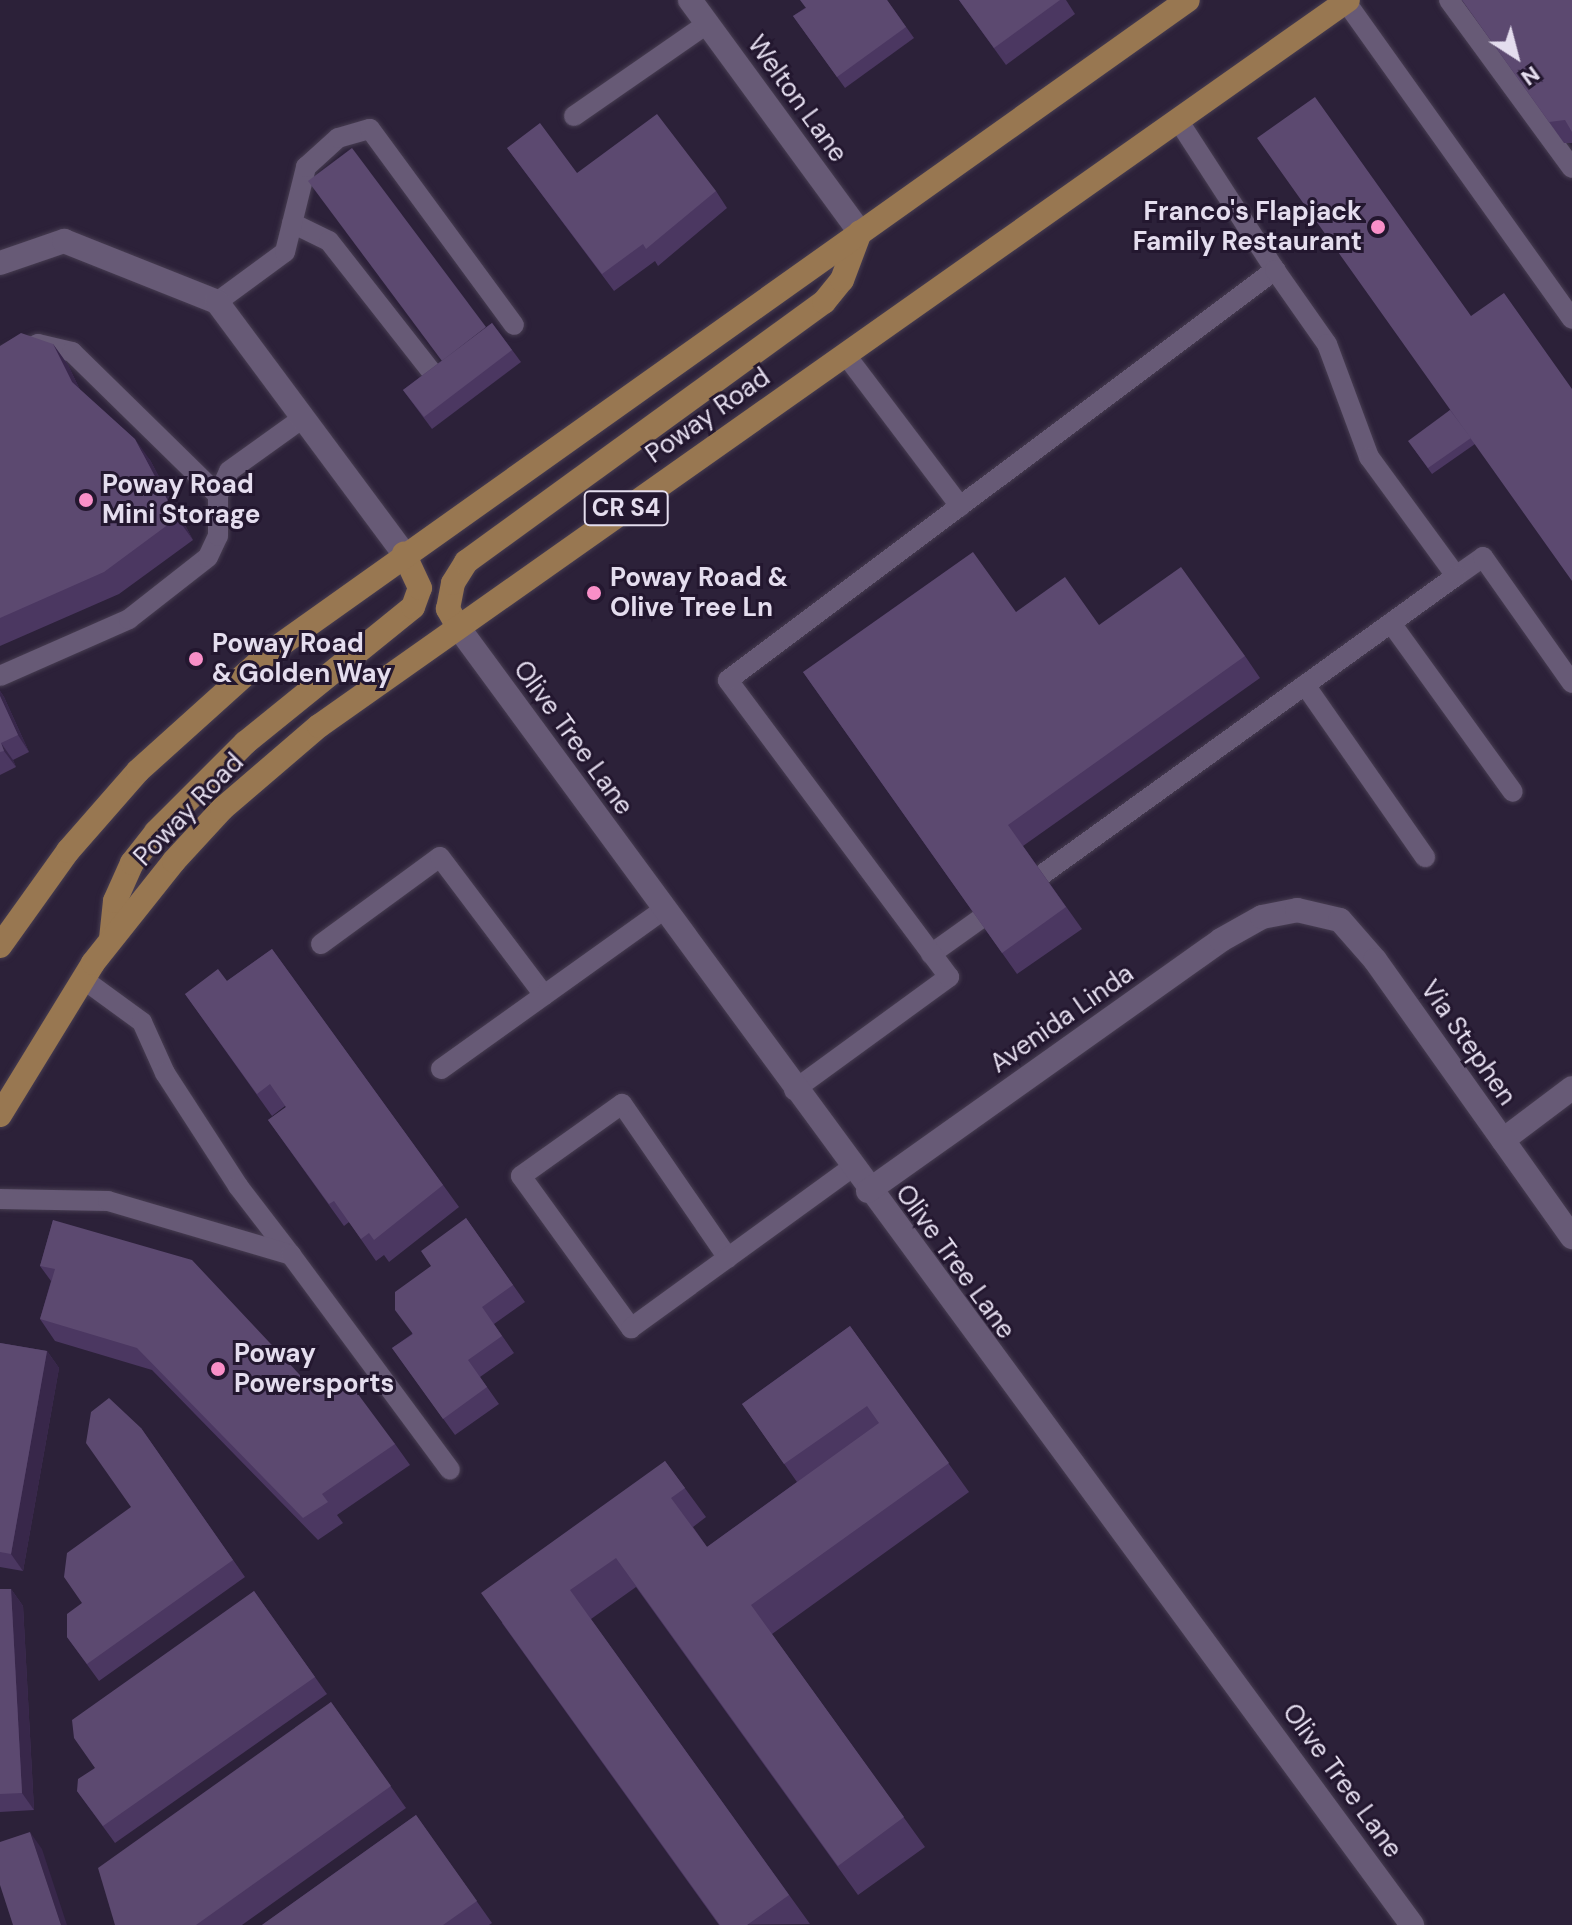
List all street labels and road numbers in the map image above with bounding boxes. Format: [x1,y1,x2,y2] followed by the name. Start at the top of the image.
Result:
[741,30,853,168] street label: Welton Lane
[640,362,776,470] street label: Poway Road
[582,488,670,528] road number: CR S4
[507,655,639,821] street label: Olive Tree Lane
[128,747,250,873] street label: Poway Road
[984,958,1140,1080] street label: Avenida Linda
[1414,975,1522,1111] street label: Via Stephen
[889,1179,1021,1345] street label: Olive Tree Lane
[1276,1698,1408,1864] street label: Olive Tree Lane

